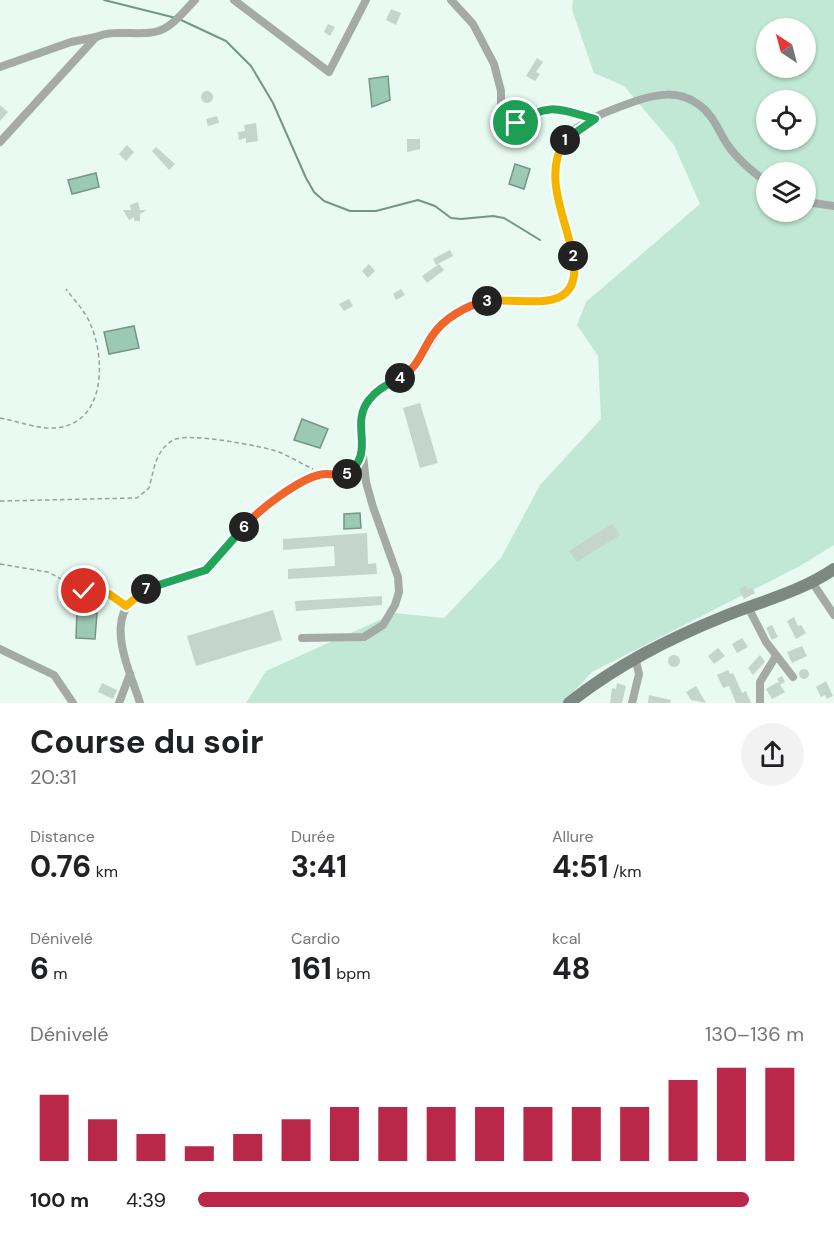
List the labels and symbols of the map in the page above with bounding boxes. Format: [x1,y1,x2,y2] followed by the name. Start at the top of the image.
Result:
[756,18,816,78] north arrow
[490,97,541,148] pin
[550,125,580,155] pin: 1
[558,241,588,271] pin: 2
[472,286,502,316] pin: 3
[385,363,415,393] pin: 4
[332,459,362,489] pin: 5
[229,512,259,542] pin: 6
[58,565,109,616] pin
[131,574,161,604] pin: 7

